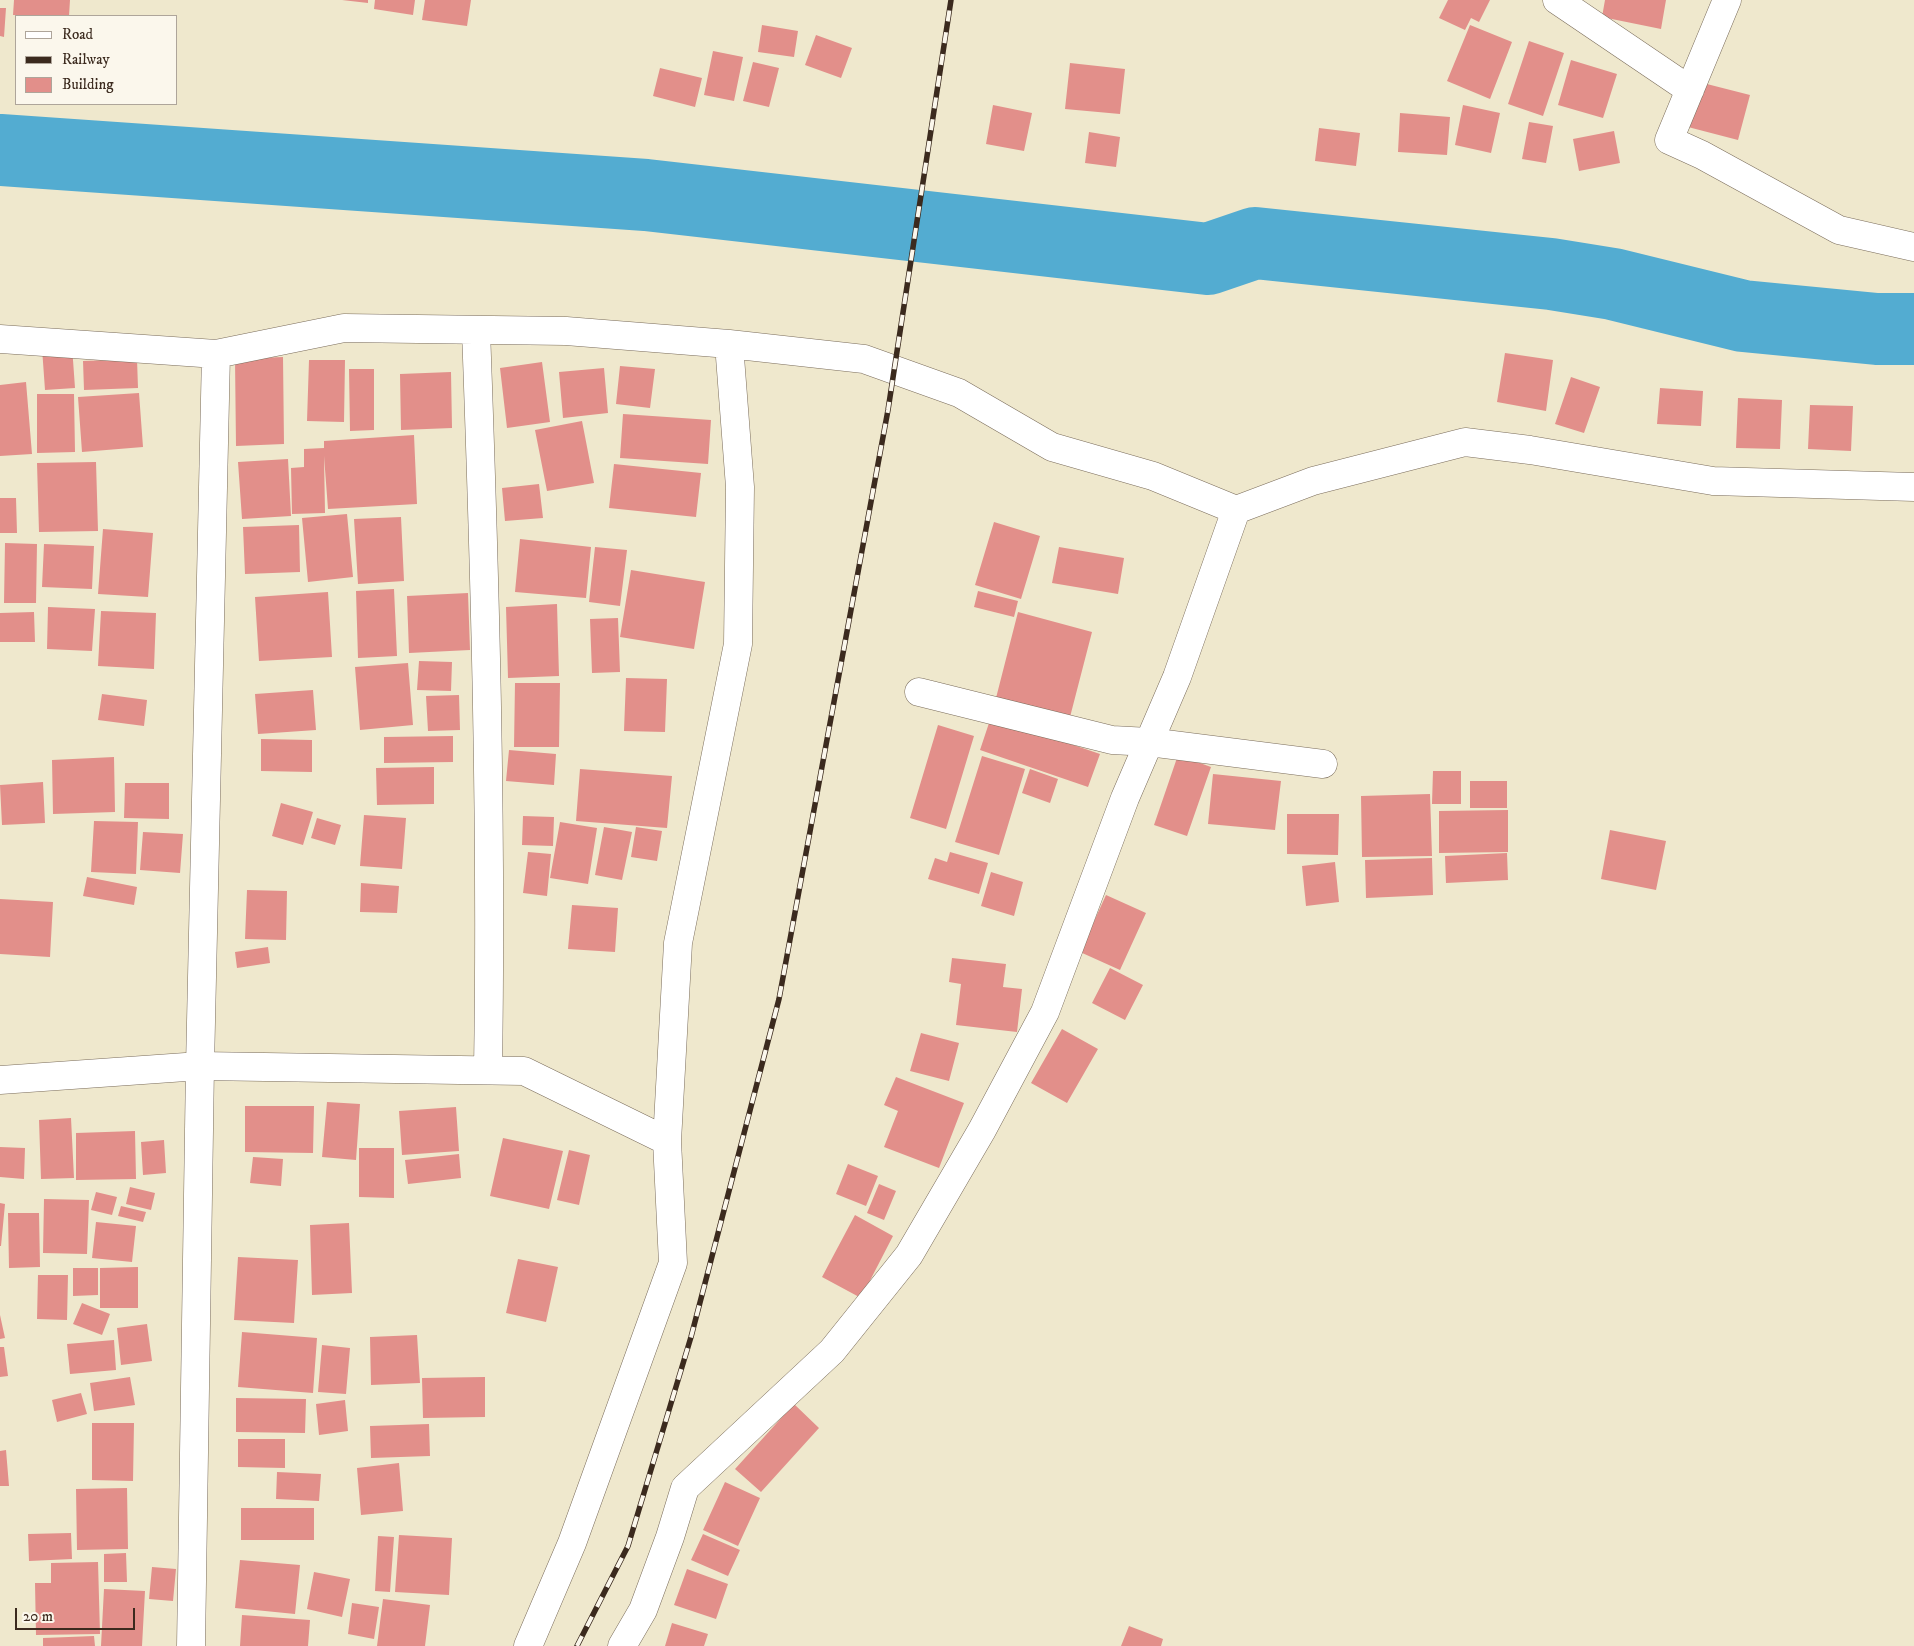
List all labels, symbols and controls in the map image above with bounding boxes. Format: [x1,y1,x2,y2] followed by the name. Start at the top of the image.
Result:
[15,15,178,105] legend
[62,25,93,44] text: Road
[62,50,110,69] text: Railway
[62,75,114,94] text: Building
[18,1598,138,1630] scale bar
[23,1607,53,1626] text: 20 m

